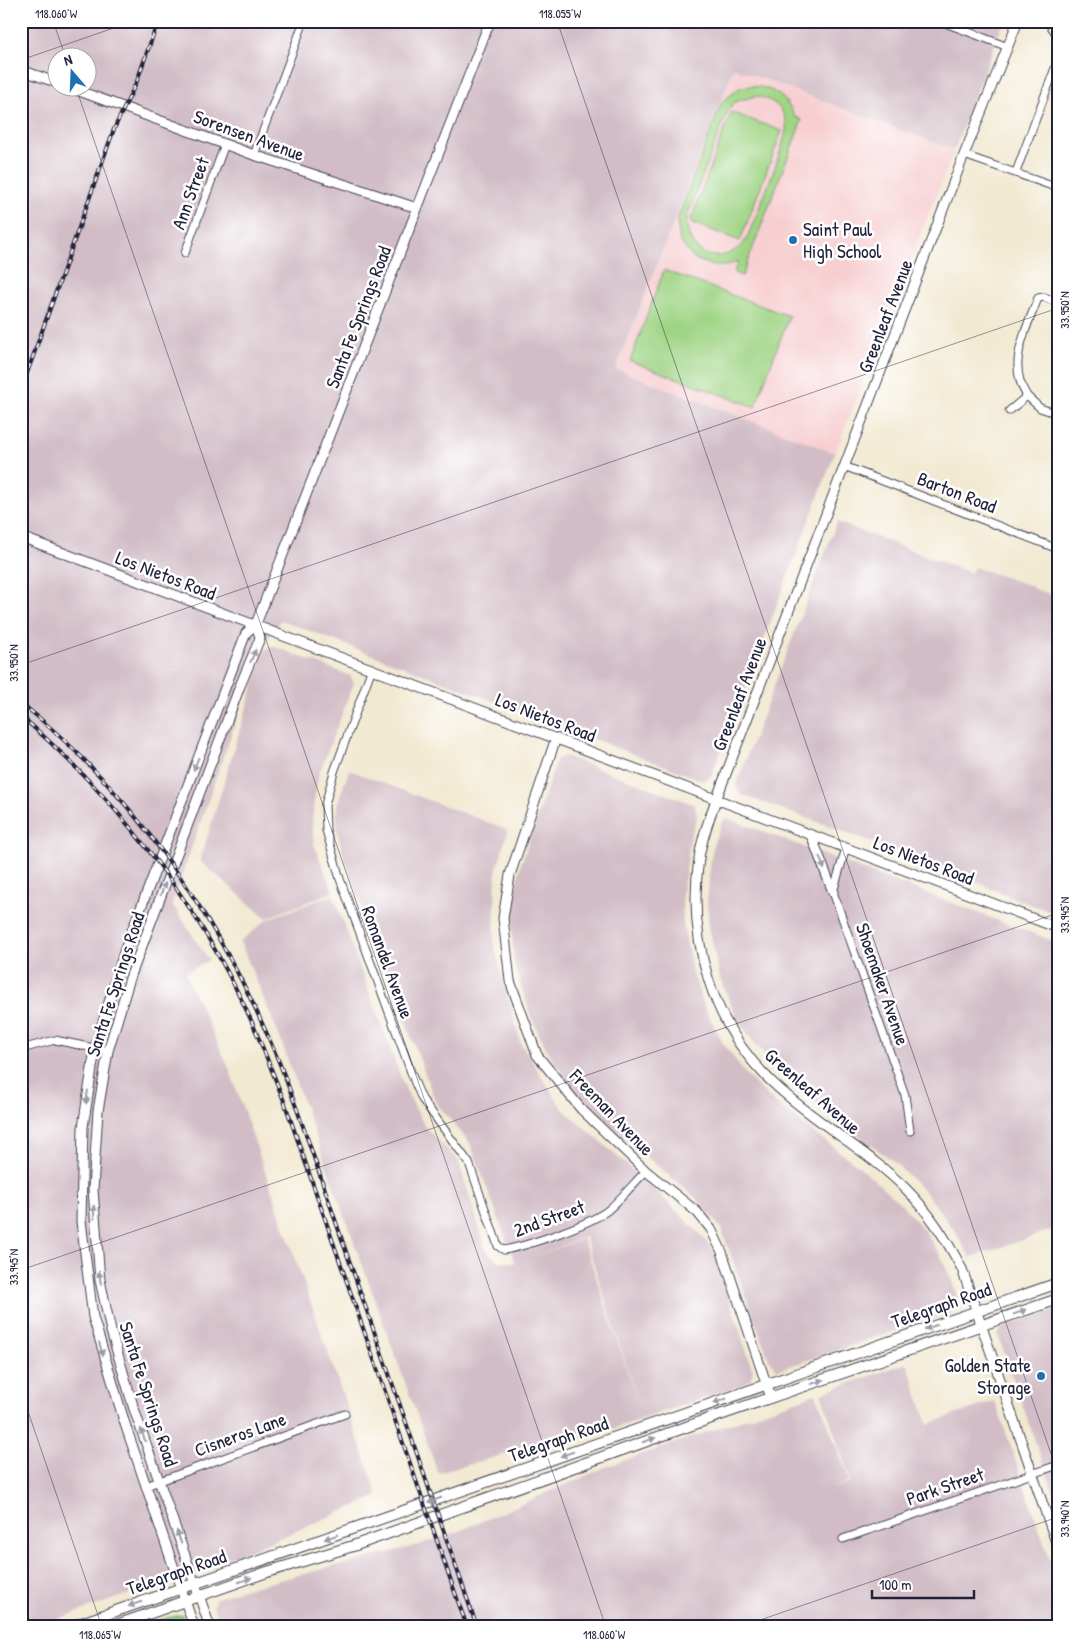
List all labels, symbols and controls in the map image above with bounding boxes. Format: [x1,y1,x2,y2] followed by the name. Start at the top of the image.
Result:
[35,5,78,22] text: 118.060°W
[539,5,582,22] text: 118.055°W
[48,48,98,98] north arrow
[61,49,75,69] text: N
[190,103,308,167] street label: Sorensen Avenue
[165,153,215,233] street label: Ann Street
[803,216,882,264] place label: Saint Paul High School
[787,234,799,246] marker: Saint Paul High School
[319,242,397,392] street label: Santa Fe Springs Road
[851,255,919,376] street label: Greenleaf Avenue
[1056,291,1073,329] text: 33.950°N
[914,465,1001,519] street label: Barton Road
[112,544,220,606] street label: Los Nietos Road
[705,633,773,754] street label: Greenleaf Avenue
[5,644,22,682] text: 33.950°N
[249,648,257,663] one-way arrow
[492,686,600,748] street label: Los Nietos Road
[192,757,200,771] one-way arrow
[870,829,978,891] street label: Los Nietos Road
[819,856,826,871] one-way arrow
[159,881,167,896] one-way arrow
[1056,897,1073,933] text: 33.945°N
[356,902,421,1022] street label: Romandel Avenue
[79,908,151,1060] street label: Santa Fe Springs Road
[850,919,916,1049] street label: Shoemaker Avenue
[759,1042,867,1140] street label: Greenleaf Avenue
[563,1062,660,1161] street label: Freeman Avenue
[83,1089,91,1105] one-way arrow
[510,1193,588,1243] street label: 2nd Street
[90,1204,98,1220] one-way arrow
[5,1249,22,1285] text: 33.945°N
[96,1270,104,1286] one-way arrow
[888,1276,995,1334] street label: Telegraph Road
[1013,1308,1028,1316] one-way arrow
[113,1318,185,1470] street label: Santa Fe Springs Road
[923,1324,938,1332] one-way arrow
[98,1342,106,1357] one-way arrow
[944,1352,1031,1400] place label: Golden State Storage
[1035,1370,1047,1382] marker: Golden State Storage
[809,1378,824,1385] one-way arrow
[713,1397,728,1405] one-way arrow
[191,1405,290,1463] street label: Cisneros Lane
[505,1410,612,1468] street label: Telegraph Road
[139,1427,146,1442] one-way arrow
[642,1436,657,1443] one-way arrow
[559,1450,574,1458] one-way arrow
[903,1460,988,1511] street label: Park Street
[428,1497,443,1504] one-way arrow
[1056,1501,1073,1537] text: 33.940°N
[175,1530,182,1545] one-way arrow
[323,1534,338,1541] one-way arrow
[123,1543,230,1601] street label: Telegraph Road
[872,1568,974,1600] scale bar
[879,1574,912,1595] text: 100 m
[238,1576,253,1583] one-way arrow
[127,1601,142,1608] one-way arrow
[79,1626,122,1643] text: 118.065°W
[583,1626,626,1643] text: 118.060°W

